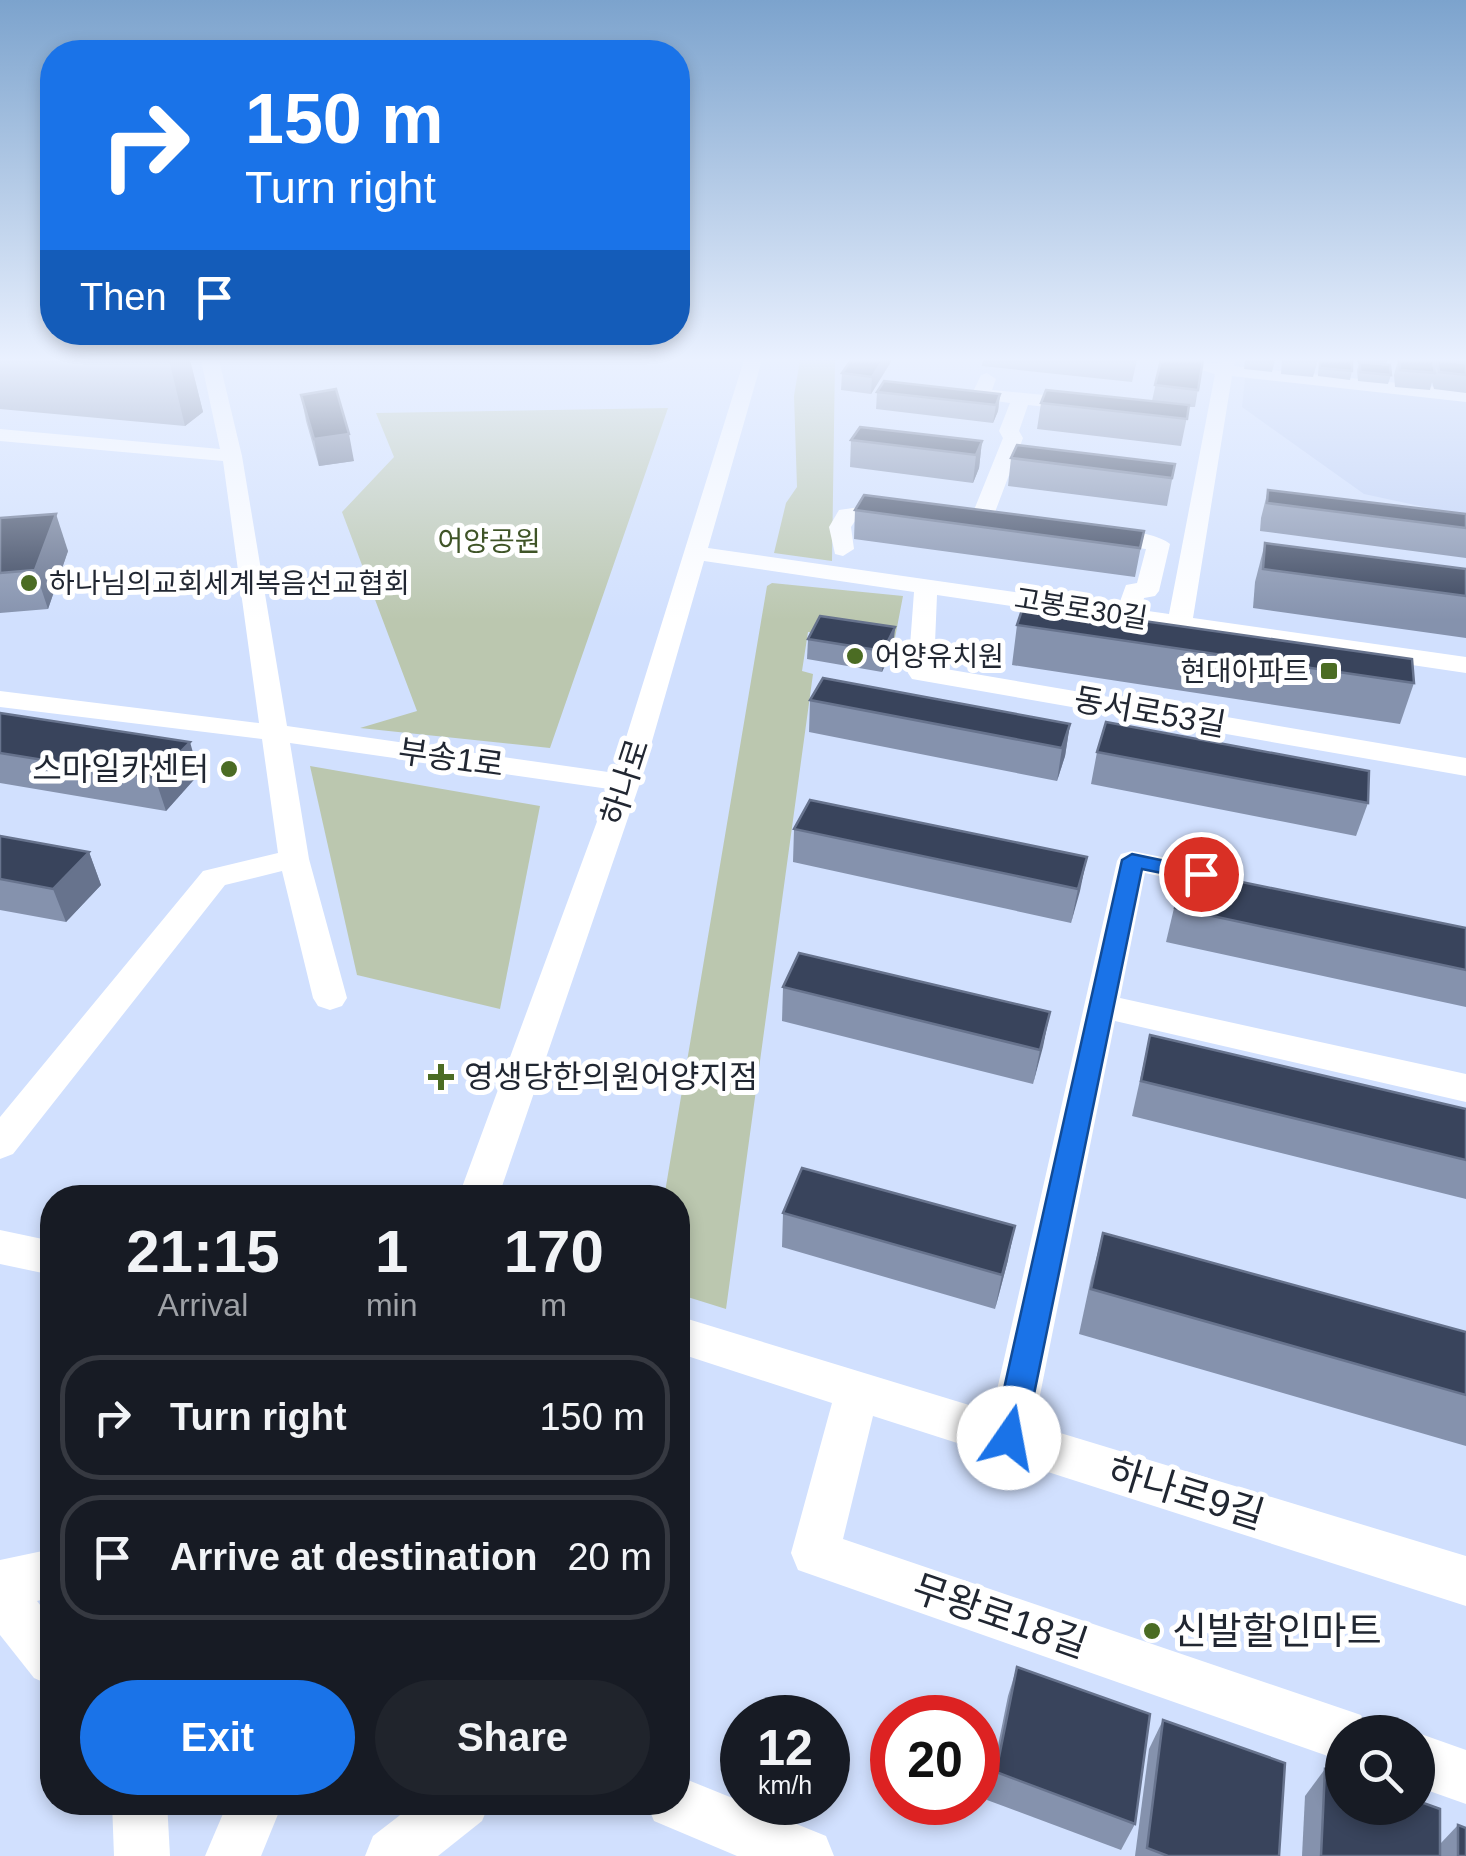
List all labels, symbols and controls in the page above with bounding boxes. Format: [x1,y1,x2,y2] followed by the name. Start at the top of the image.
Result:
[80,80,210,210] icon: right
[245,80,443,158] text: 150 m
[245,162,436,213] text: Turn right
[187,270,242,325] icon: arrive
[80,276,167,318] text: Then
[437,526,541,557] park label: 어양공원
[49,568,410,599] place label: 하나님의교회세계복음선교협회
[18,572,40,594] marker: 하나님의교회세계복음선교협회
[1012,583,1150,634] street label: 고봉로30길
[875,641,1004,672] place label: 어양유치원
[844,645,866,667] marker: 어양유치원
[1180,656,1309,687] place label: 현대아파트
[1318,660,1340,682] marker: 현대아파트
[1071,681,1229,743] street label: 동서로53길
[396,733,506,783] street label: 부송1로
[594,734,656,830] street label: 하나로
[32,751,209,787] place label: 스마일카센터
[218,758,240,780] marker: 스마일카센터
[1159,832,1244,917] pin
[1174,847,1229,902] icon: arrive
[464,1059,758,1095] place label: 영생당한의원어양지점
[428,1064,454,1090] marker: 영생당한의원어양지점
[126,1218,280,1285] text: 21:15
[375,1218,408,1285] text: 1
[504,1218,604,1285] text: 170
[158,1287,248,1323] text: Arrival
[366,1287,417,1323] text: min
[540,1287,567,1323] text: m
[957,1386,1061,1490] position arrow
[85,1390,140,1445] icon: right
[170,1396,347,1438] text: Turn right
[539,1396,645,1438] text: 150 m
[1103,1449,1269,1537] street label: 하나로9길
[85,1530,140,1585] icon: arrive
[170,1536,537,1578] text: Arrive at destination
[567,1536,652,1578] text: 20 m
[907,1566,1093,1666] street label: 무왕로18길
[1172,1610,1382,1652] place label: 신발할인마트
[1141,1620,1163,1642] marker: 신발할인마트
[80,1680,355,1795] button: Exit
[375,1680,650,1795] button: Share
[870,1695,1000,1825] speed limit sign: 20
[1325,1715,1435,1825] map controls
[1325,1715,1435,1825] button: search
[757,1720,813,1776] text: 12
[758,1771,812,1799] text: km/h

